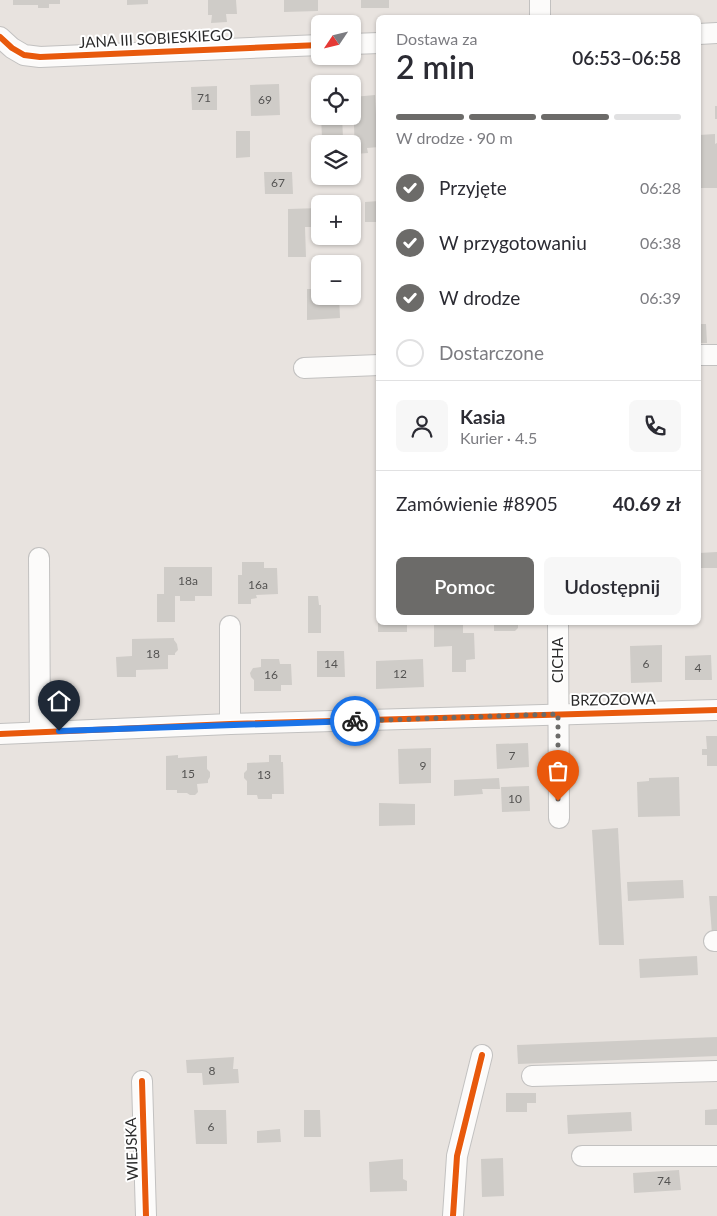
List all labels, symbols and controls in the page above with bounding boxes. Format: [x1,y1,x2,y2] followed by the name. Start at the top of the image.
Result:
[311,15,361,65] north arrow
[311,15,361,305] map controls
[79,25,233,51] street label: JANA III SOBIESKIEGO
[396,29,477,48] text: Dostawa za
[572,46,681,69] text: 06:53–06:58
[396,47,475,86] text: 2 min
[311,75,361,125] button: locate
[197,90,211,105] house number: 71
[258,92,272,107] house number: 69
[396,128,513,147] text: W drodze · 90 m
[311,135,361,185] button: layers
[396,174,424,202] icon: check
[271,175,285,190] house number: 67
[439,176,507,199] text: Przyjęte
[640,178,681,197] text: 06:28
[311,195,361,245] button: +
[396,229,424,257] icon: check
[439,231,587,254] text: W przygotowaniu
[640,233,681,252] text: 06:38
[311,255,361,305] button: −
[396,284,424,312] icon: check
[439,286,520,309] text: W drodze
[640,288,681,307] text: 06:39
[439,341,544,364] text: Dostarczone
[396,400,448,452] button: person
[629,400,681,452] button: phone
[460,405,505,428] text: Kasia
[460,428,537,447] text: Kurier · 4.5
[396,492,558,515] text: Zamówienie #8905
[613,492,681,515] text: 40.69 zł
[396,557,534,615] button: Pomoc
[544,557,681,615] button: Udostępnij
[178,573,198,588] house number: 18a
[248,577,268,592] house number: 16a
[548,636,566,683] street label: CICHA
[146,646,160,661] house number: 18
[324,656,338,671] house number: 14
[643,656,650,671] house number: 6
[695,660,702,675] house number: 4
[393,666,407,681] house number: 12
[264,667,278,682] house number: 16
[38,680,80,731] pin
[45,687,73,715] icon: home
[570,689,657,709] street label: BRZOZOWA
[330,696,380,746] courier
[341,707,369,735] icon: bike
[509,748,516,763] house number: 7
[537,750,579,801] pin
[544,757,572,785] icon: bag
[420,758,427,773] house number: 9
[181,766,195,781] house number: 15
[257,767,271,782] house number: 13
[508,791,522,806] house number: 10
[209,1063,216,1078] house number: 8
[121,1116,141,1181] street label: WIEJSKA
[208,1119,215,1134] house number: 6
[657,1173,671,1188] house number: 74

